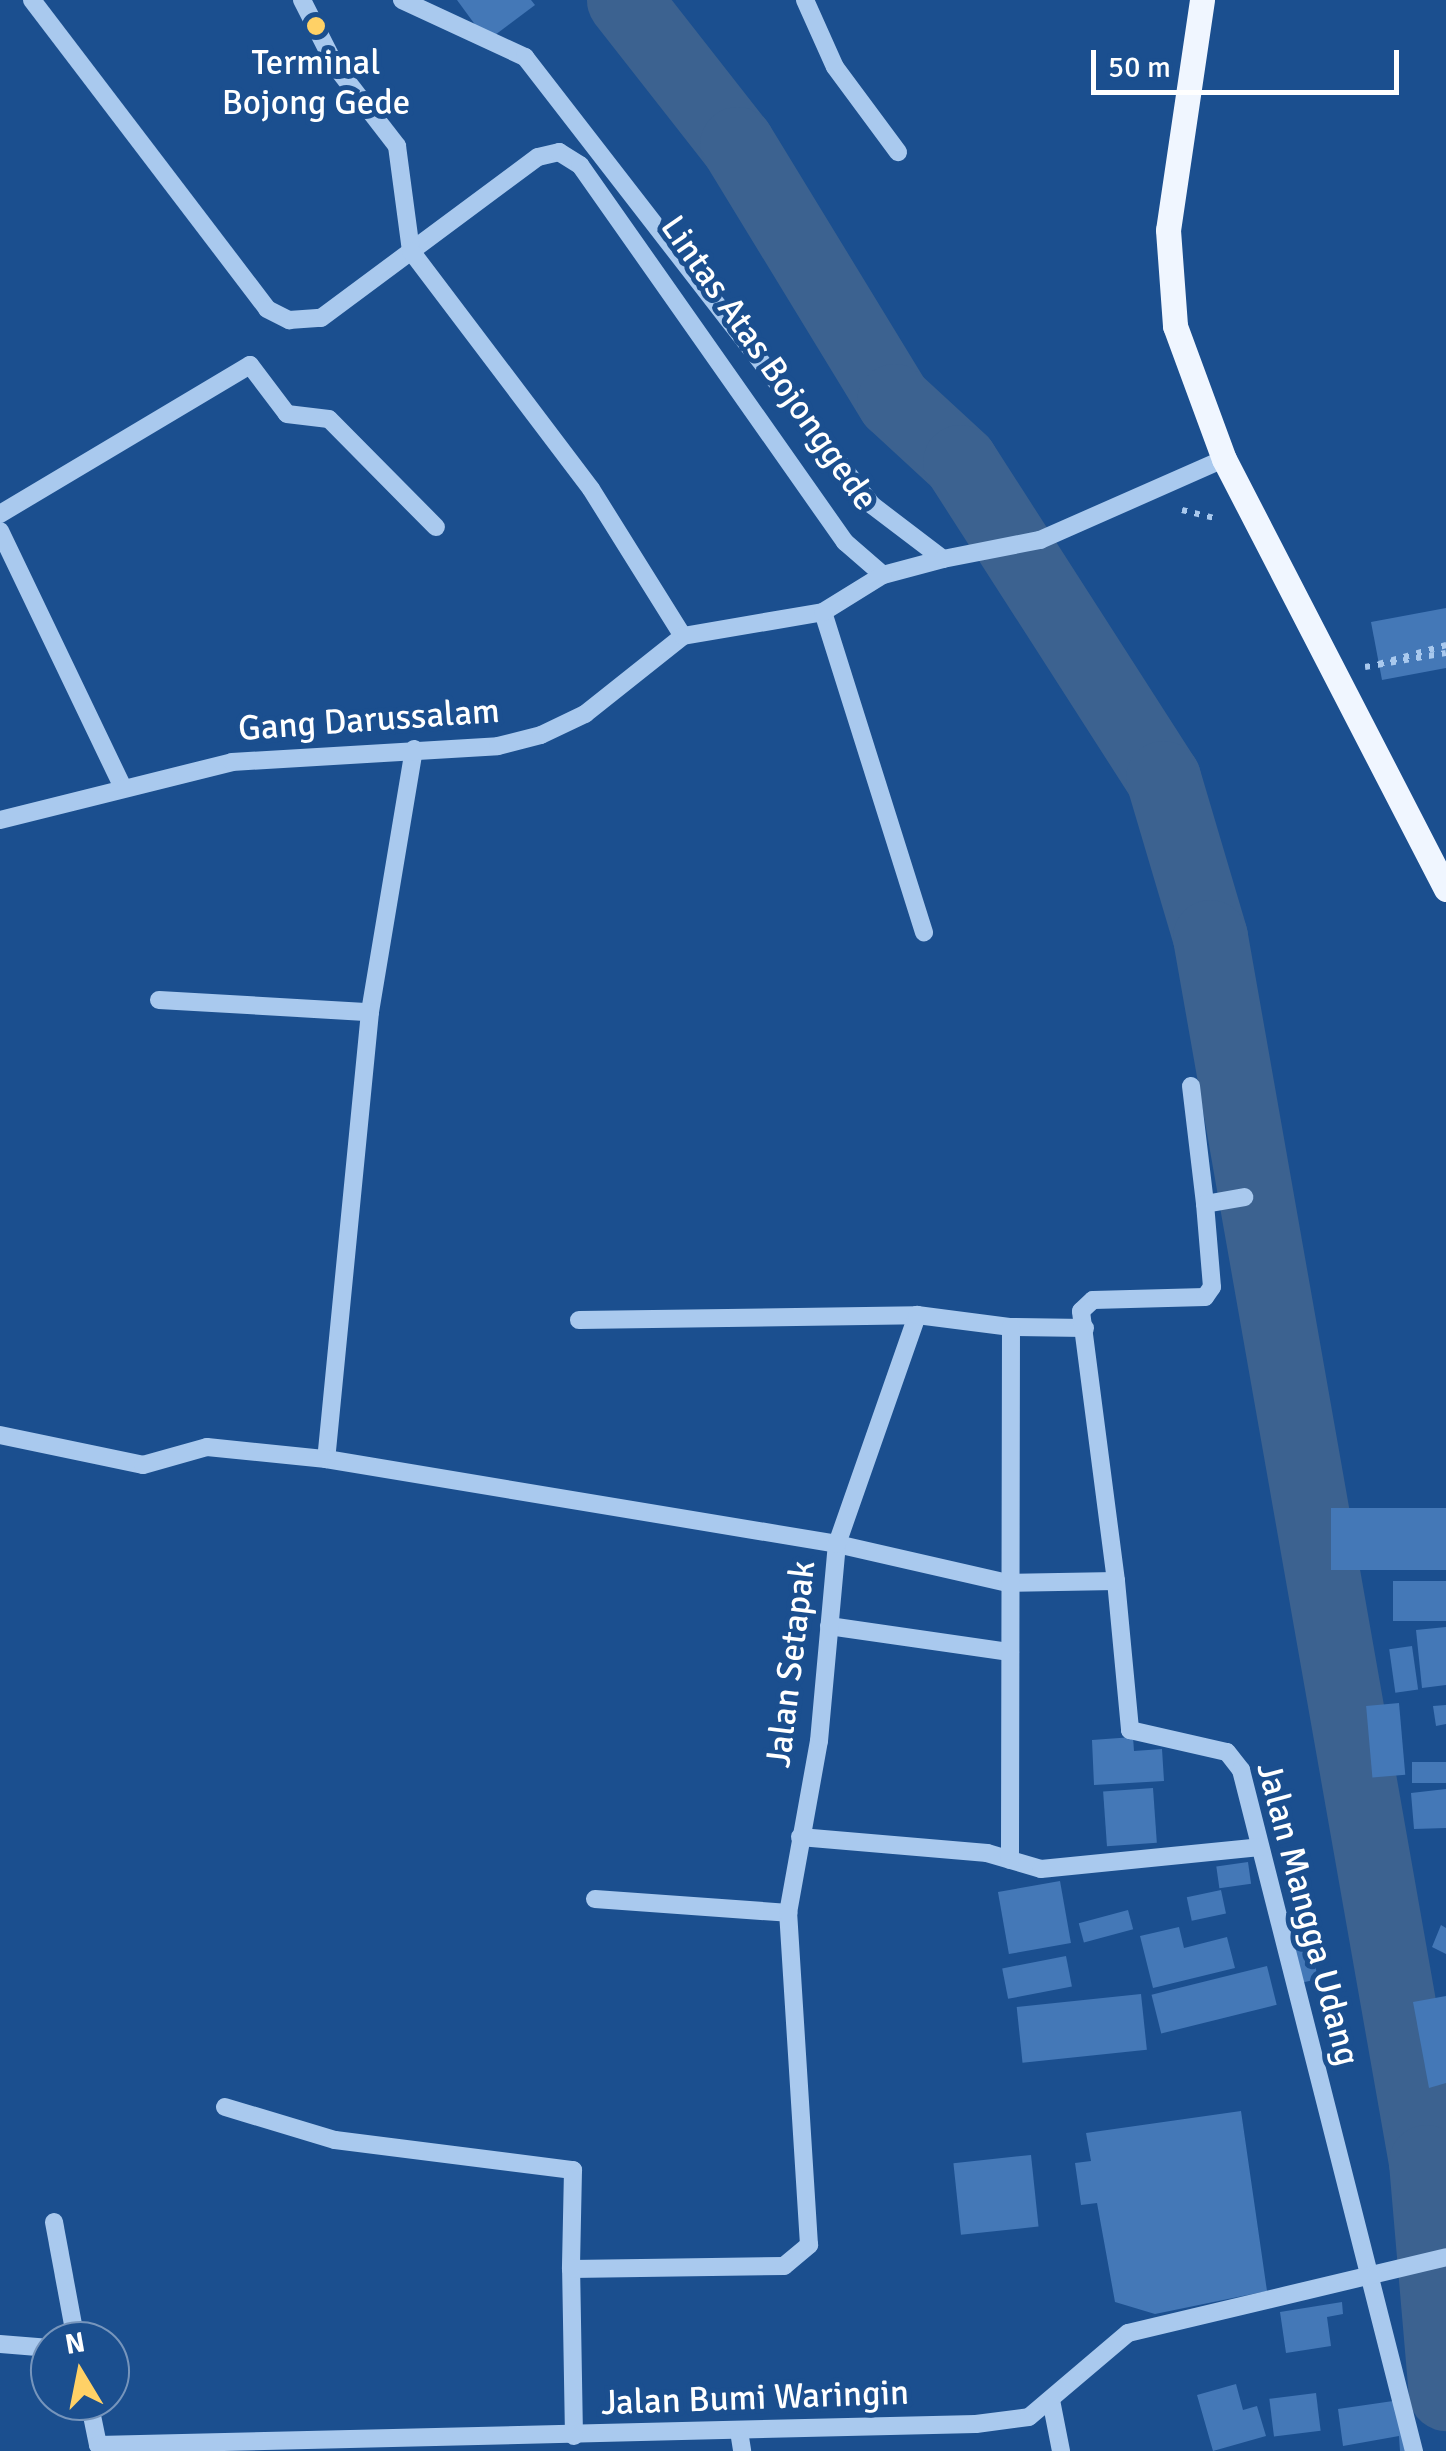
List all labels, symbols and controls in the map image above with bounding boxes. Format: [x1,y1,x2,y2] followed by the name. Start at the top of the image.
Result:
[305,15,327,37] marker: Terminal Bojong Gede
[1096,30,1404,92] scale bar
[222,42,410,124] place label: Terminal Bojong Gede
[1108,49,1171,86] text: 50 m
[651,208,887,518] street label: Lintas Atas Bojonggede
[237,690,501,750] street label: Gang Darussalam
[757,1558,825,1770] street label: Jalan Setapak
[1247,1758,1369,2070] street label: Jalan Mangga Udang
[30,2321,130,2421] north arrow
[63,2325,88,2362] text: N
[600,2372,910,2424] street label: Jalan Bumi Waringin

